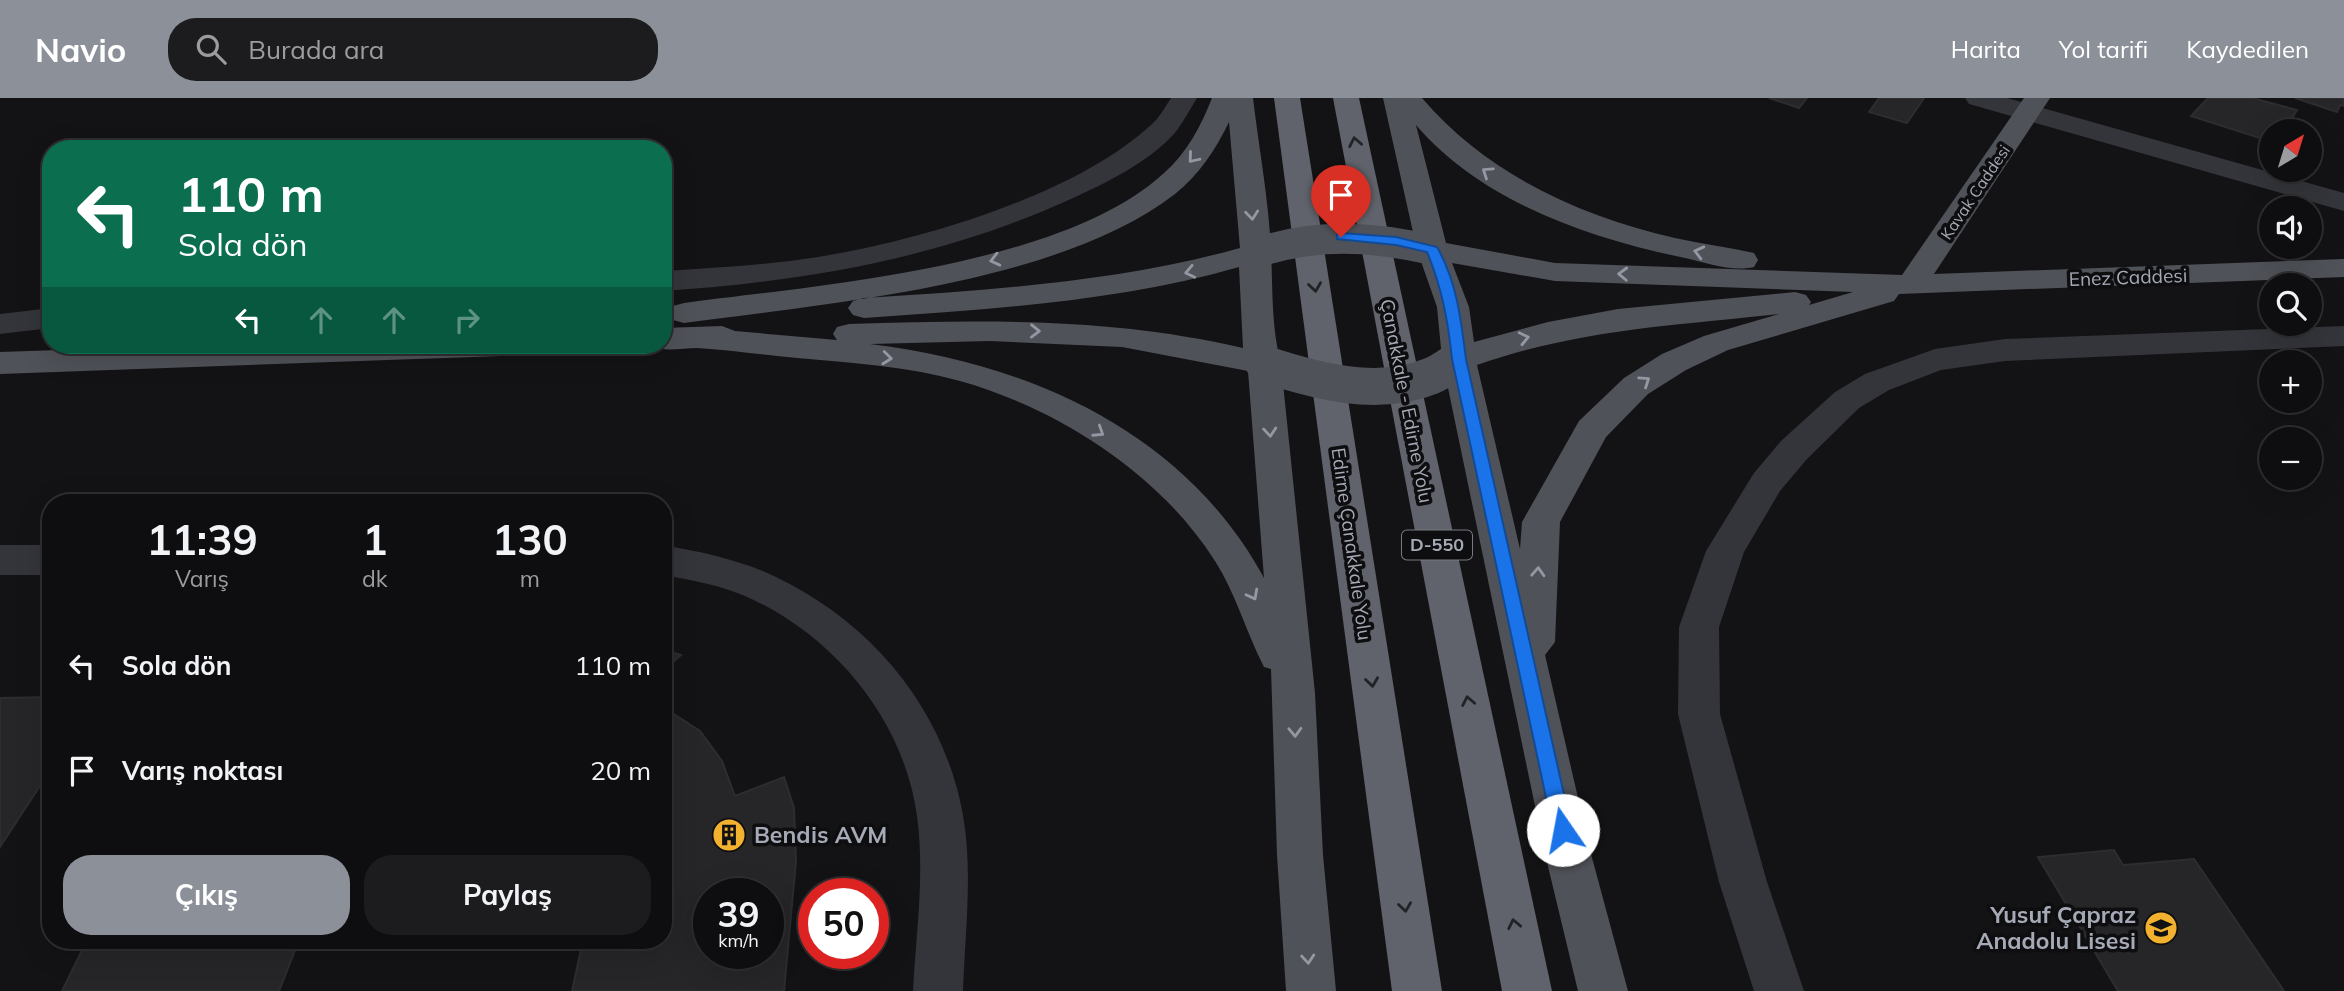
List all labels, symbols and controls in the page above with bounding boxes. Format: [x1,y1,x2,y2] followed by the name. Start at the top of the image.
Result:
[168,18,658,81] search box
[35,29,126,70] text: Navio
[192,30,230,68] icon: search
[248,33,384,66] text: Burada ara
[1951,34,2021,64] text: Harita
[2059,34,2148,64] text: Yol tarifi
[2186,34,2309,64] text: Kaydedilen
[2259,119,2322,182] north arrow
[2259,119,2322,490] map controls
[1349,136,1364,148] one-way arrow
[1936,141,2014,243] street label: Kavak Caddesi
[1189,149,1201,162] one-way arrow
[178,163,324,224] text: 110 m
[1311,165,1371,237] pin
[63,168,154,259] icon: left
[1482,168,1495,180] one-way arrow
[1322,176,1360,214] icon: arrive
[2259,196,2322,259] button: sound
[1244,209,1259,220] one-way arrow
[178,224,308,264] text: Sola dön
[1693,246,1705,260] one-way arrow
[989,252,1001,266] one-way arrow
[2068,263,2188,291] street label: Enez Caddesi
[1184,264,1196,279] one-way arrow
[1617,267,1628,282] one-way arrow
[2259,273,2322,336] button: search
[1308,281,1323,293] one-way arrow
[1375,297,1439,505] street label: Çanakkale - Edirne Yolu
[229,301,267,339] icon: left
[302,301,340,339] icon: ahead
[375,301,413,339] icon: ahead
[448,301,486,339] icon: right
[1030,323,1041,339] one-way arrow
[1518,332,1530,346] one-way arrow
[882,350,893,365] one-way arrow
[2259,350,2322,413] button: +
[1637,376,1650,389] one-way arrow
[1092,423,1105,436] one-way arrow
[1262,427,1277,438] one-way arrow
[2259,427,2322,490] button: −
[1327,446,1377,642] street label: Edirne Çanakkale Yolu
[146,513,258,566] text: 11:39
[362,513,387,566] text: 1
[492,513,568,566] text: 130
[1402,530,1472,560] road number: D-550
[175,564,229,593] text: Varış
[362,564,388,593] text: dk
[520,564,540,593] text: m
[1531,566,1546,577] one-way arrow
[1244,587,1258,600] one-way arrow
[63,647,101,685] icon: left
[122,649,231,682] text: Sola dön
[575,649,651,682] text: 110 m
[1365,676,1380,687] one-way arrow
[1462,695,1477,707] one-way arrow
[1288,726,1303,737] one-way arrow
[63,752,101,790] icon: arrive
[122,754,283,787] text: Varış noktası
[590,754,651,787] text: 20 m
[1526,793,1600,867] position arrow
[710,816,748,854] building icon: Bendis AVM
[754,820,887,849] place label: Bendis AVM
[63,855,350,935] button: Çıkış
[364,855,651,935] button: Paylaş
[798,878,889,969] speed limit sign: 50
[717,892,760,936] text: 39
[1976,900,2136,955] place label: Yusuf Çapraz Anadolu Lisesi
[1397,901,1412,913] one-way arrow
[2142,909,2180,947] school or university icon: Yusuf Çapraz Anadolu Lisesi
[1507,918,1522,930] one-way arrow
[718,929,759,952] text: km/h
[1300,953,1315,964] one-way arrow

